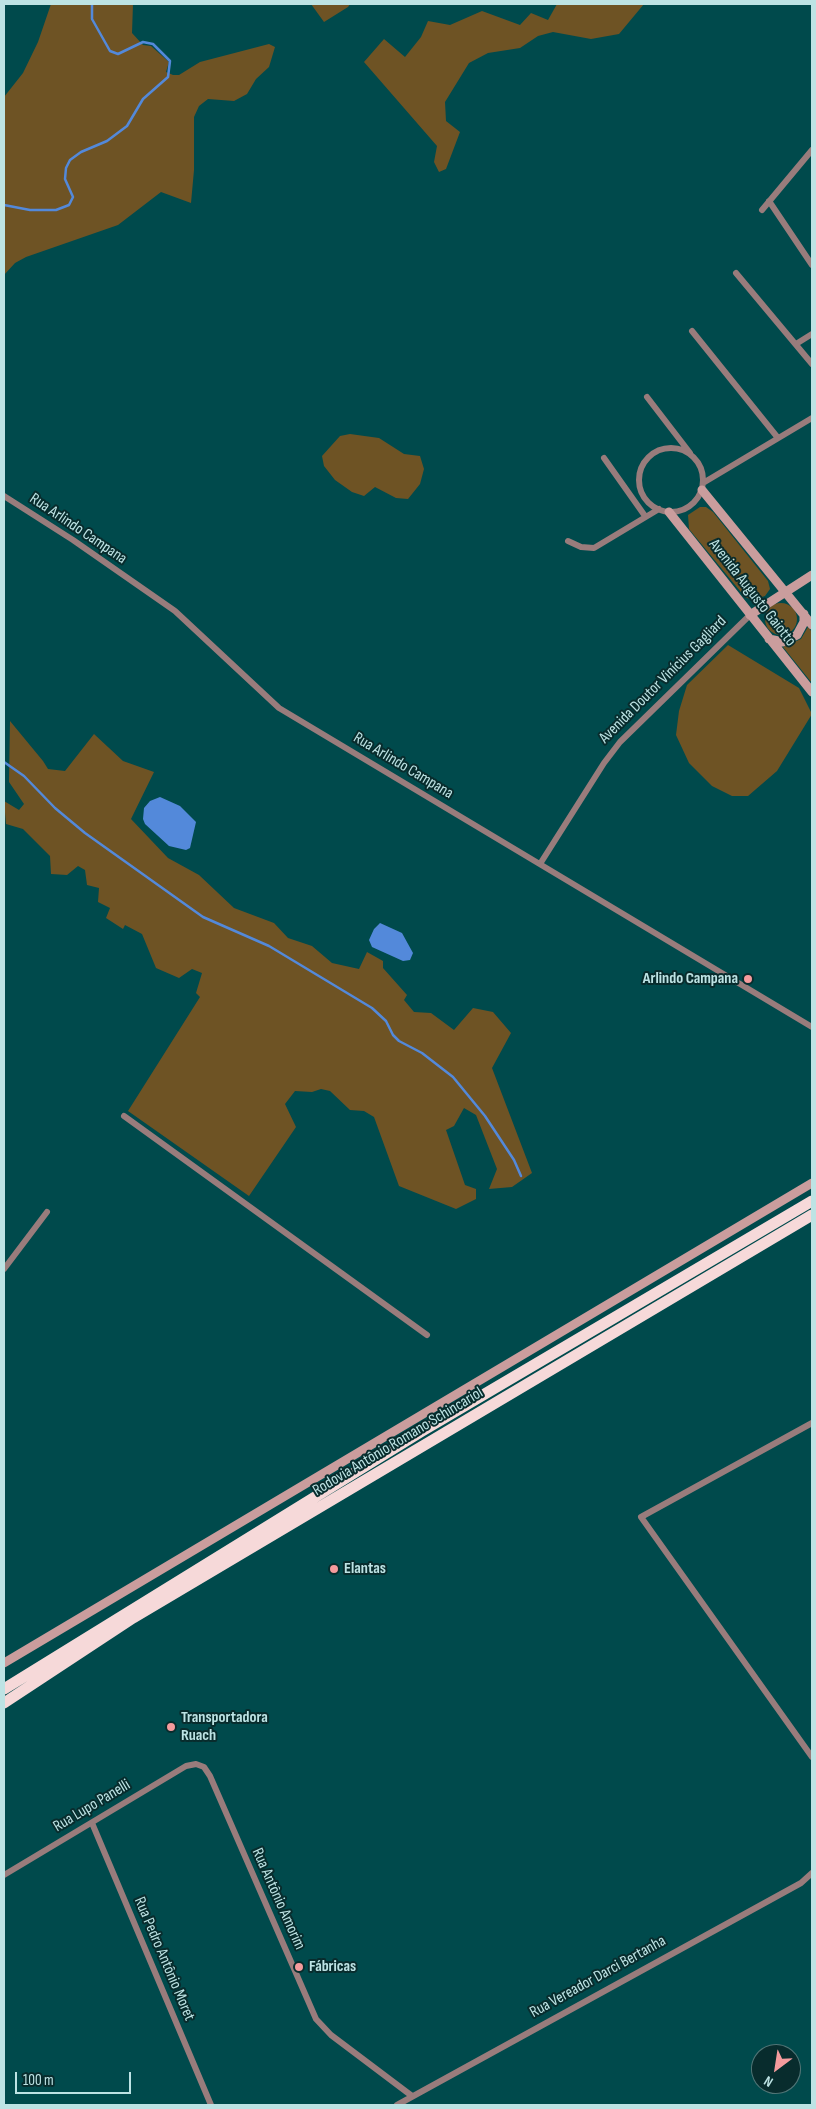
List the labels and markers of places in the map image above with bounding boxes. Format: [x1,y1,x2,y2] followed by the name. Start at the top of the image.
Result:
[643,969,738,989] place label: Arlindo Campana
[742,973,754,985] marker: Arlindo Campana
[344,1559,386,1579] place label: Elantas
[328,1563,340,1575] marker: Elantas
[181,1708,268,1746] place label: Transportadora Ruach
[165,1721,177,1733] marker: Transportadora Ruach
[309,1957,356,1977] place label: Fábricas
[293,1961,305,1973] marker: Fábricas

